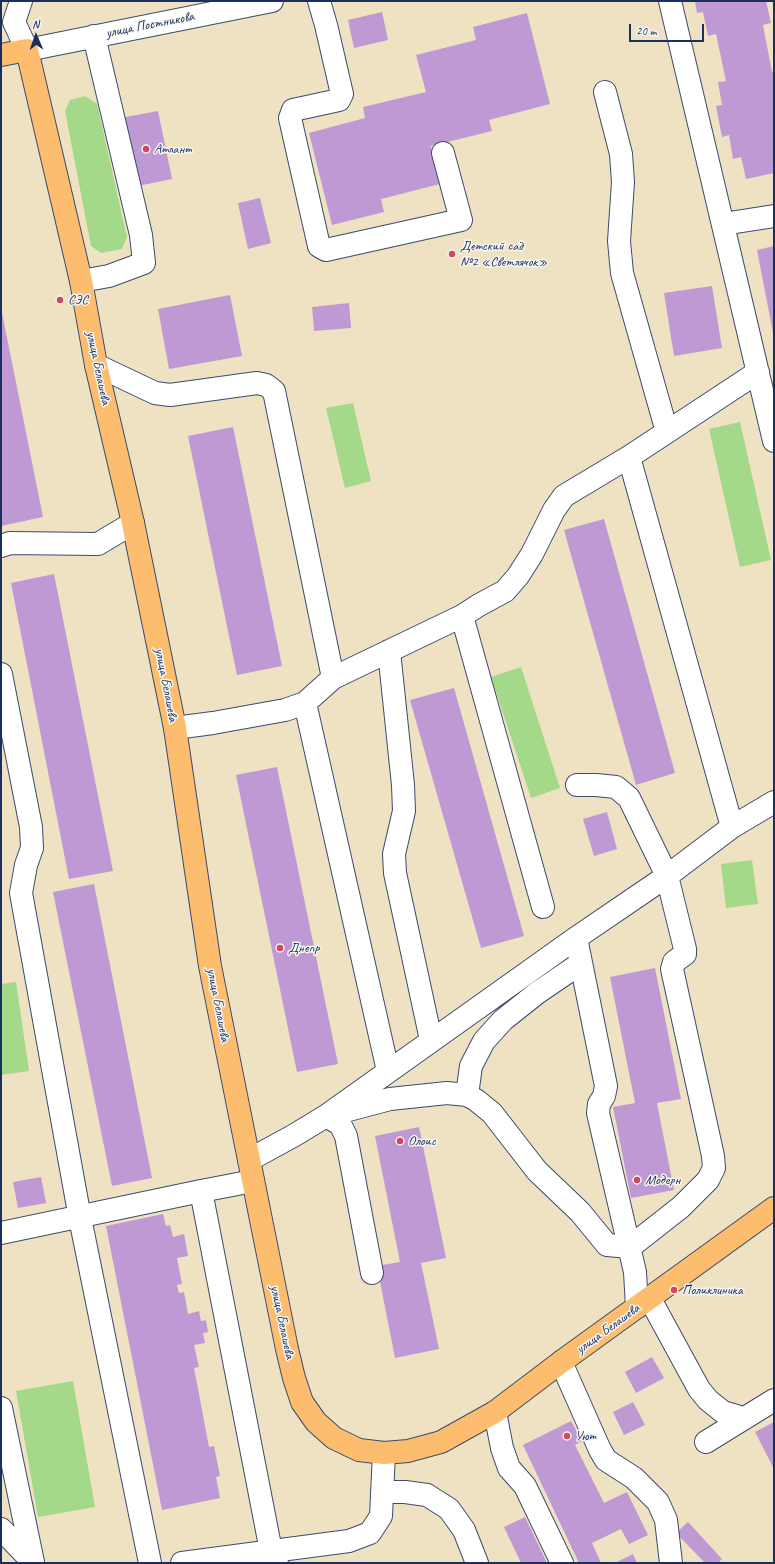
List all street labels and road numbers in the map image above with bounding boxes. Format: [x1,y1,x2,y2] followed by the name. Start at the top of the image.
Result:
[104,8,196,42] street label: улица Постникова
[82,330,114,406] street label: улица Белашева
[151,647,181,723] street label: улица Белашева
[203,967,233,1043] street label: улица Белашева
[266,1284,298,1360] street label: улица Белашева
[573,1300,643,1358] street label: улица Белашева

